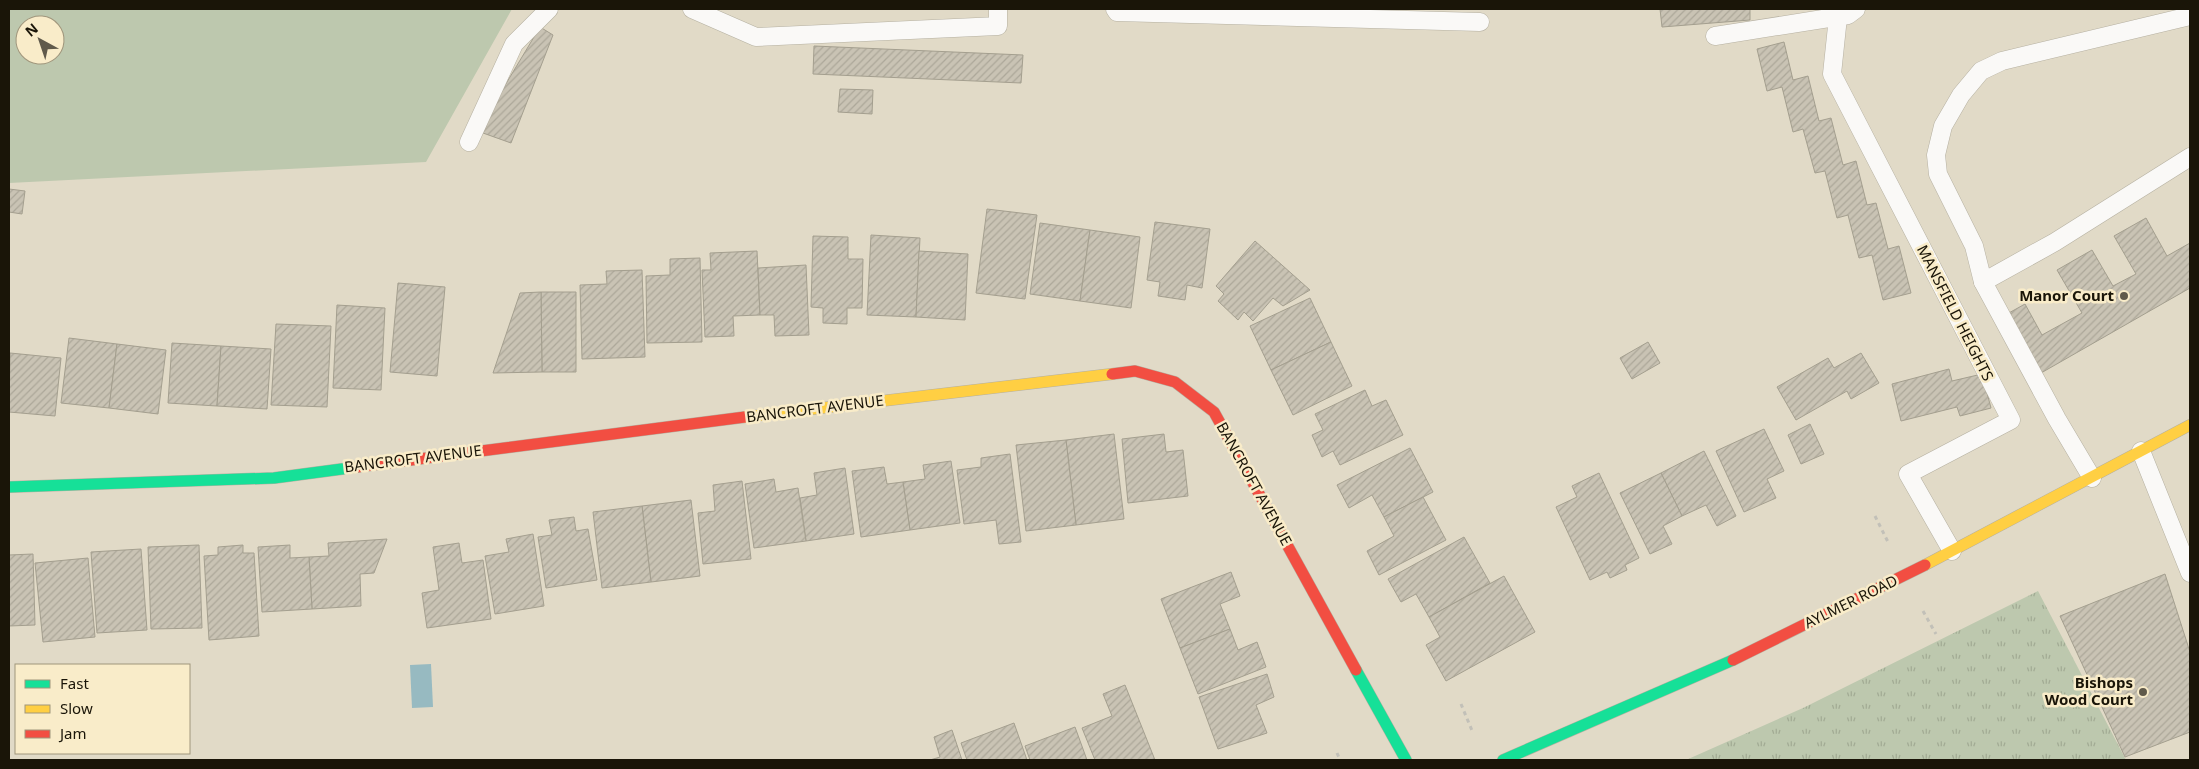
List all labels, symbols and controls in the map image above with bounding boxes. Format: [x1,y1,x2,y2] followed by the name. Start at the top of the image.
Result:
[15,15,65,65] north arrow
[21,19,42,41] text: N
[1913,241,1999,384] street label: MANSFIELD HEIGHTS
[2019,285,2114,305] place label: Manor Court
[2118,290,2130,302] marker: Manor Court
[745,390,885,426] street label: BANCROFT AVENUE
[1213,418,1297,549] street label: BANCROFT AVENUE
[343,440,483,476] street label: BANCROFT AVENUE
[1801,570,1901,632] street label: AYLMER ROAD
[15,664,190,754] legend
[2045,672,2133,709] place label: Bishops Wood Court
[60,673,89,693] text: Fast
[2137,686,2149,698] marker: Bishops Wood Court
[60,698,93,718] text: Slow
[58,723,87,743] text: Jam

